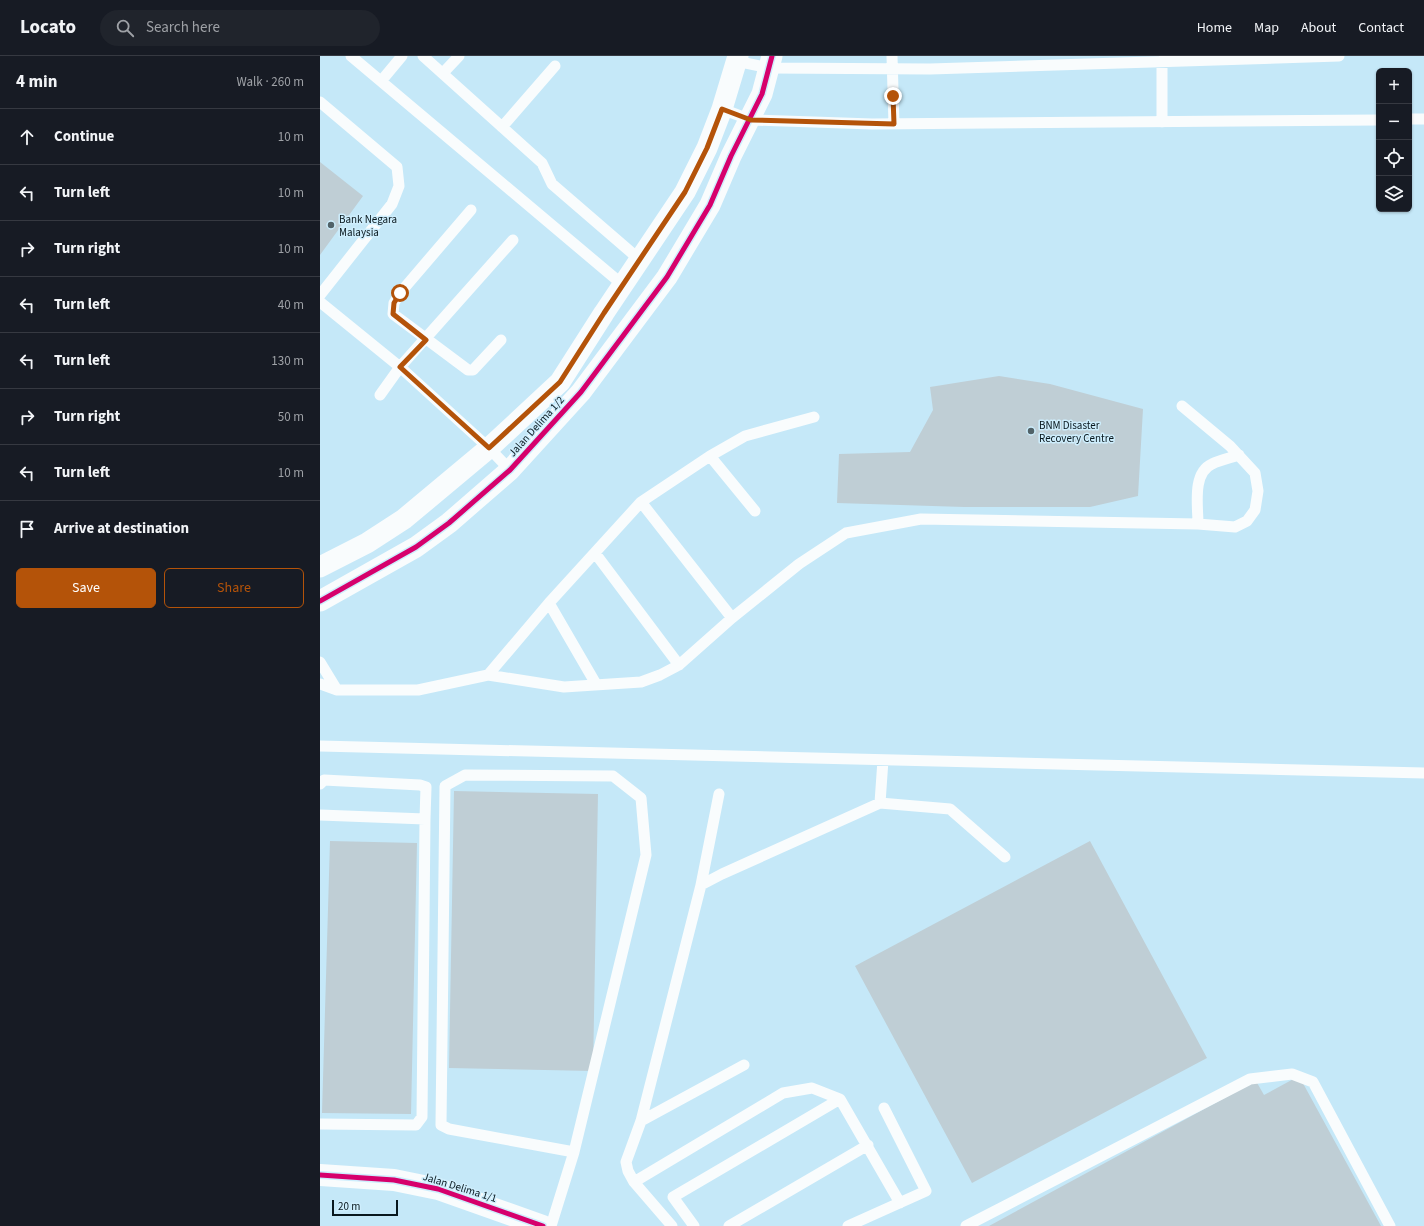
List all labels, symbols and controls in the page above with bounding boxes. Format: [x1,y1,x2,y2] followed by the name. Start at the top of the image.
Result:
[100,10,380,46] search box
[20,14,76,41] text: Locato
[114,17,136,39] icon: search
[146,17,220,38] text: Search here
[1197,18,1232,38] text: Home
[1254,18,1279,38] text: Map
[1301,18,1336,38] text: About
[1358,18,1404,38] text: Contact
[1376,68,1412,212] map controls
[1376,68,1412,104] button: +
[16,70,57,94] text: 4 min
[236,73,304,91] text: Walk · 260 m
[884,87,902,105] route end
[1376,104,1412,140] button: −
[16,126,38,148] icon: ahead
[54,126,114,147] text: Continue
[278,128,304,146] text: 10 m
[1376,140,1412,176] button: locate
[1376,176,1412,212] button: layers
[16,182,38,204] icon: left
[54,182,110,203] text: Turn left
[278,184,304,202] text: 10 m
[339,212,397,240] place label: Bank Negara Malaysia
[326,220,336,230] marker: Bank Negara Malaysia
[16,238,38,260] icon: right
[54,238,120,259] text: Turn right
[278,240,304,258] text: 10 m
[391,284,409,302] route start
[16,294,38,316] icon: left
[54,294,110,315] text: Turn left
[278,296,304,314] text: 40 m
[16,350,38,372] icon: left
[54,350,110,371] text: Turn left
[271,352,304,370] text: 130 m
[505,393,568,460] street label: Jalan Delima 1/2
[16,406,38,428] icon: right
[54,406,120,427] text: Turn right
[278,408,304,426] text: 50 m
[1039,418,1114,446] place label: BNM Disaster Recovery Centre
[1026,426,1036,436] marker: BNM Disaster Recovery Centre
[16,462,38,484] icon: left
[54,462,110,483] text: Turn left
[278,464,304,482] text: 10 m
[16,518,38,540] icon: arrive
[54,518,189,539] text: Arrive at destination
[16,568,156,608] button: Save
[164,568,304,608] button: Share
[421,1169,499,1206] street label: Jalan Delima 1/1
[332,1198,398,1217] scale bar
[338,1199,360,1214] text: 20 m

